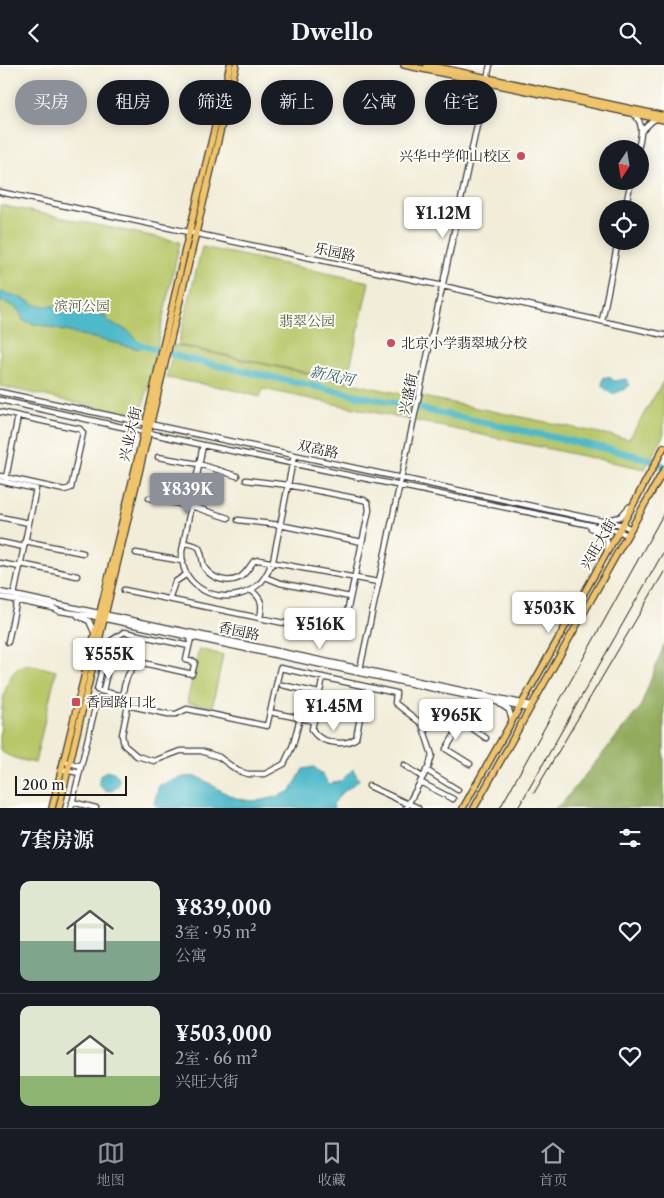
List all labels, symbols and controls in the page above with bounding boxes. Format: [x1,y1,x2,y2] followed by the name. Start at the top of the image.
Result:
[20,19,48,47] icon: back
[291,19,373,46] text: Dwello
[616,19,644,47] icon: search
[15,80,87,125] chip: 买房
[97,80,169,125] chip: 租房
[179,80,251,125] chip: 筛选
[261,80,333,125] chip: 新上
[343,80,415,125] chip: 公寓
[425,80,497,125] chip: 住宅
[599,140,649,190] north arrow
[599,140,649,250] map controls
[399,147,511,165] place label: 兴华中学仰山校区
[515,150,527,162] marker: 兴华中学仰山校区
[402,197,484,239] pin: ¥1.12M
[599,200,649,250] button: locate
[415,203,471,223] text: ¥1.12M
[313,239,357,265] street label: 乐园路
[54,297,110,315] park label: 滨河公园
[279,312,335,330] park label: 翡翠公园
[401,334,527,352] place label: 北京小学翡翠城分校
[385,337,397,349] marker: 北京小学翡翠城分校
[308,362,359,390] water label: 新凤河
[395,372,421,416] street label: 兴盛街
[115,405,145,463] street label: 兴业大街
[296,436,340,462] street label: 双高路
[152,473,222,515] pin: ¥839K
[161,479,213,499] text: ¥839K
[576,515,620,573] street label: 兴旺大街
[514,591,584,634] pin: ¥503K
[523,598,575,618] text: ¥503K
[285,607,355,650] pin: ¥516K
[295,614,345,634] text: ¥516K
[217,618,261,644] street label: 香园路
[74,637,144,680] pin: ¥555K
[84,644,134,664] text: ¥555K
[293,689,375,732] pin: ¥1.45M
[86,693,156,711] place label: 香园路口北
[70,696,82,708] marker: 香园路口北
[305,696,363,716] text: ¥1.45M
[421,699,491,741] pin: ¥965K
[430,705,482,725] text: ¥965K
[15,773,128,796] scale bar
[22,776,65,794] text: 200 m
[616,824,644,852] icon: filters
[20,827,94,852] text: 7套房源
[175,895,272,920] text: ¥839,000
[60,901,120,961] icon: home
[616,917,644,945] icon: heart
[175,922,257,942] text: 3室 · 95 m²
[175,945,207,965] text: 公寓
[175,1021,272,1046] text: ¥503,000
[60,1026,120,1086] icon: home
[616,1042,644,1070] icon: heart
[175,1048,258,1068] text: 2室 · 66 m²
[175,1071,239,1091] text: 兴旺大街
[97,1139,125,1189] tab: 地图
[318,1139,346,1189] tab: 收藏
[539,1139,567,1189] tab: 首页

